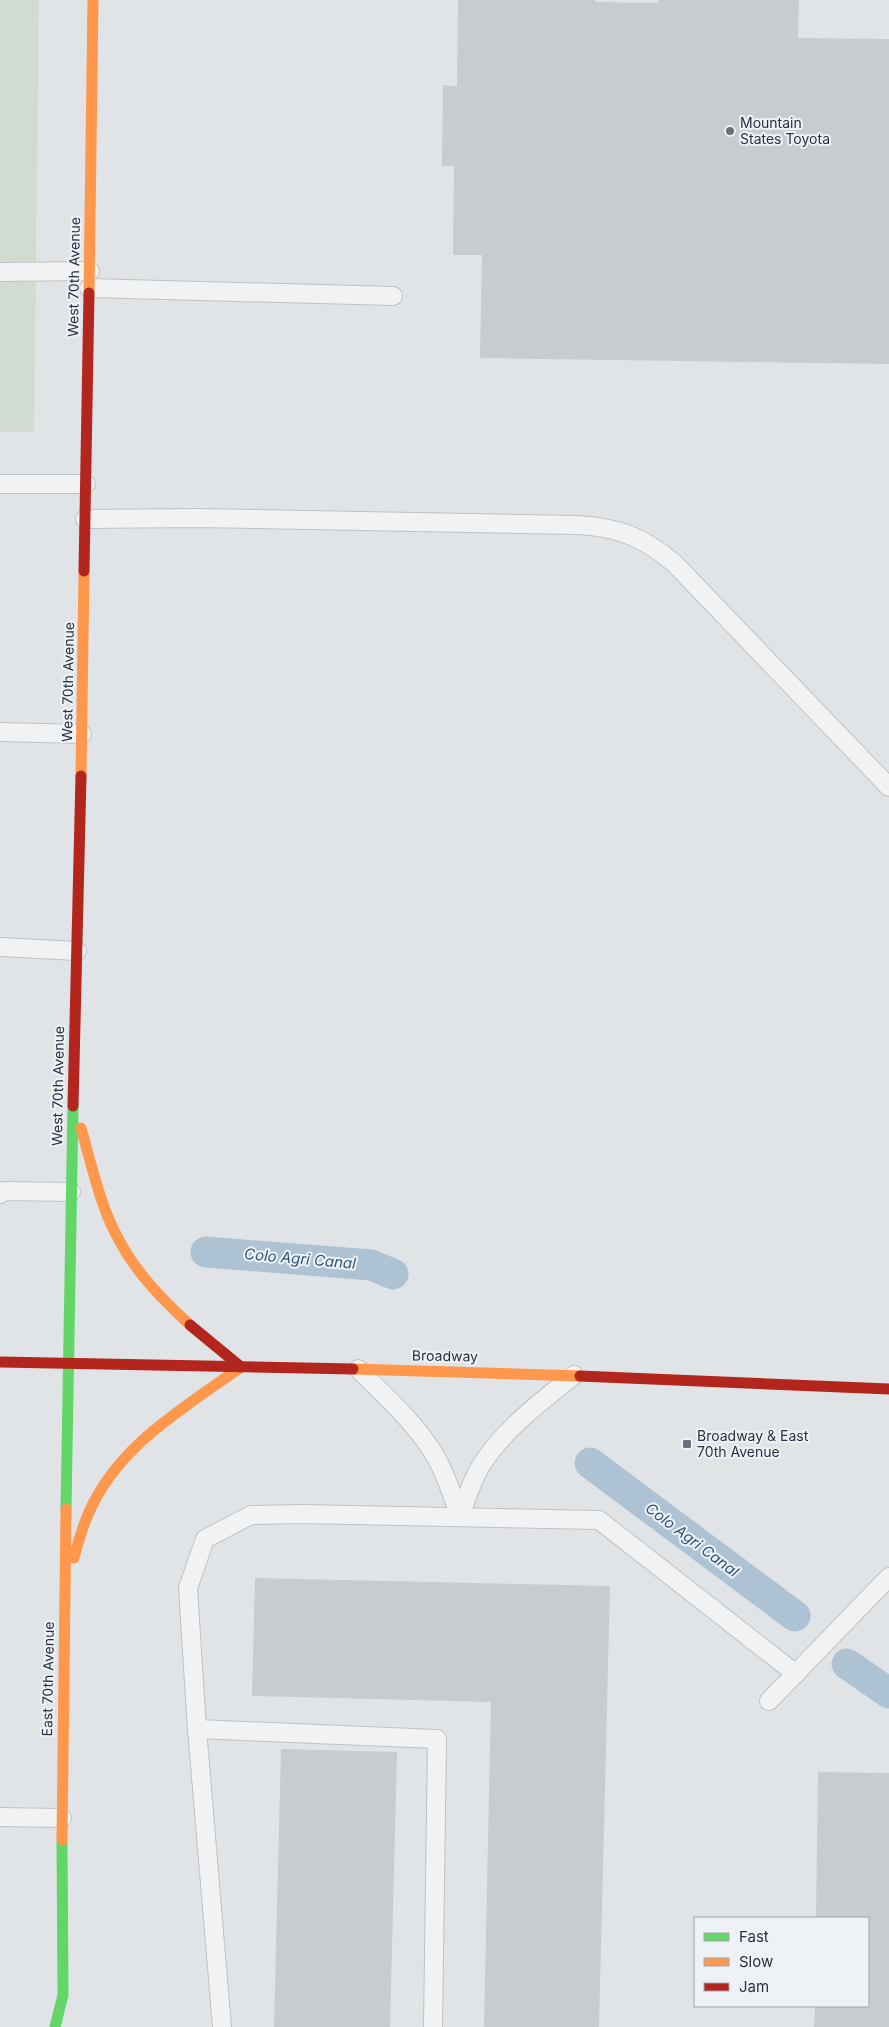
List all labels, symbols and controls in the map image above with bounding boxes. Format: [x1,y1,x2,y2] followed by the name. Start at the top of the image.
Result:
[740,114,830,147] place label: Mountain States Toyota
[724,125,736,137] marker: Mountain States Toyota
[64,217,83,337] street label: West 70th Avenue
[58,622,77,742] street label: West 70th Avenue
[48,1026,67,1146] street label: West 70th Avenue
[243,1244,357,1273] water label: Colo Agri Canal
[412,1346,478,1365] street label: Broadway
[697,1427,809,1460] place label: Broadway & East 70th Avenue
[681,1438,693,1450] marker: Broadway & East 70th Avenue
[642,1498,743,1581] water label: Colo Agri Canal
[38,1621,57,1737] street label: East 70th Avenue
[694,1917,869,2007] legend
[739,1927,769,1946] text: Fast
[739,1952,773,1971] text: Slow
[739,1977,769,1996] text: Jam

